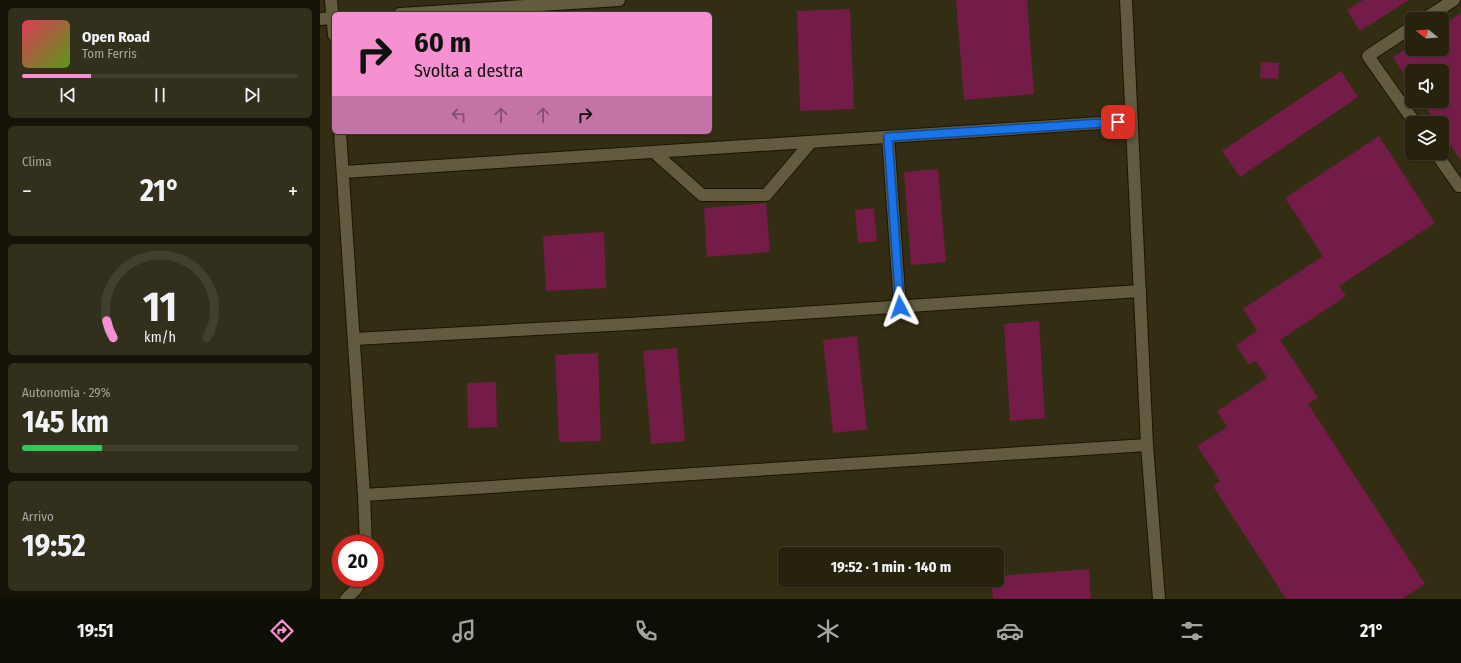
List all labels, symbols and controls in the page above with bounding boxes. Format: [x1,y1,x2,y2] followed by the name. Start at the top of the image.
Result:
[1405,12,1449,56] north arrow
[1405,12,1449,160] map controls
[414,26,471,59] text: 60 m
[82,28,150,46] text: Open Road
[348,28,400,80] icon: right
[82,46,137,61] text: Tom Ferris
[414,60,523,82] text: Svolta a destra
[1405,64,1449,108] button: sound
[57,84,79,106] icon: previous
[149,84,171,106] icon: pause
[241,84,263,106] icon: next
[448,104,470,126] icon: left
[490,104,512,126] icon: ahead
[532,104,554,126] icon: ahead
[574,104,596,126] icon: right
[1101,105,1135,139] pin
[1107,111,1129,133] icon: arrive
[1405,116,1449,160] button: layers
[22,154,52,169] text: Clima
[140,173,180,209] text: 21°
[22,178,32,205] text: −
[288,178,298,205] text: +
[143,281,177,331] text: 11
[879,286,921,328] position arrow
[144,328,176,345] text: km/h
[22,385,110,400] text: Autonomia · 29%
[22,404,109,440] text: 145 km
[22,509,54,524] text: Arrivo
[22,528,86,564] text: 19:52
[332,535,384,587] speed limit sign: 20
[831,558,951,576] text: 19:52 · 1 min · 140 m
[268,617,296,645] icon: directions
[450,617,478,645] icon: music
[632,617,660,645] icon: phone
[814,617,842,645] icon: climate
[996,617,1024,645] icon: car
[1178,617,1206,645] icon: filters
[77,620,114,642] text: 19:51
[1360,620,1384,642] text: 21°

